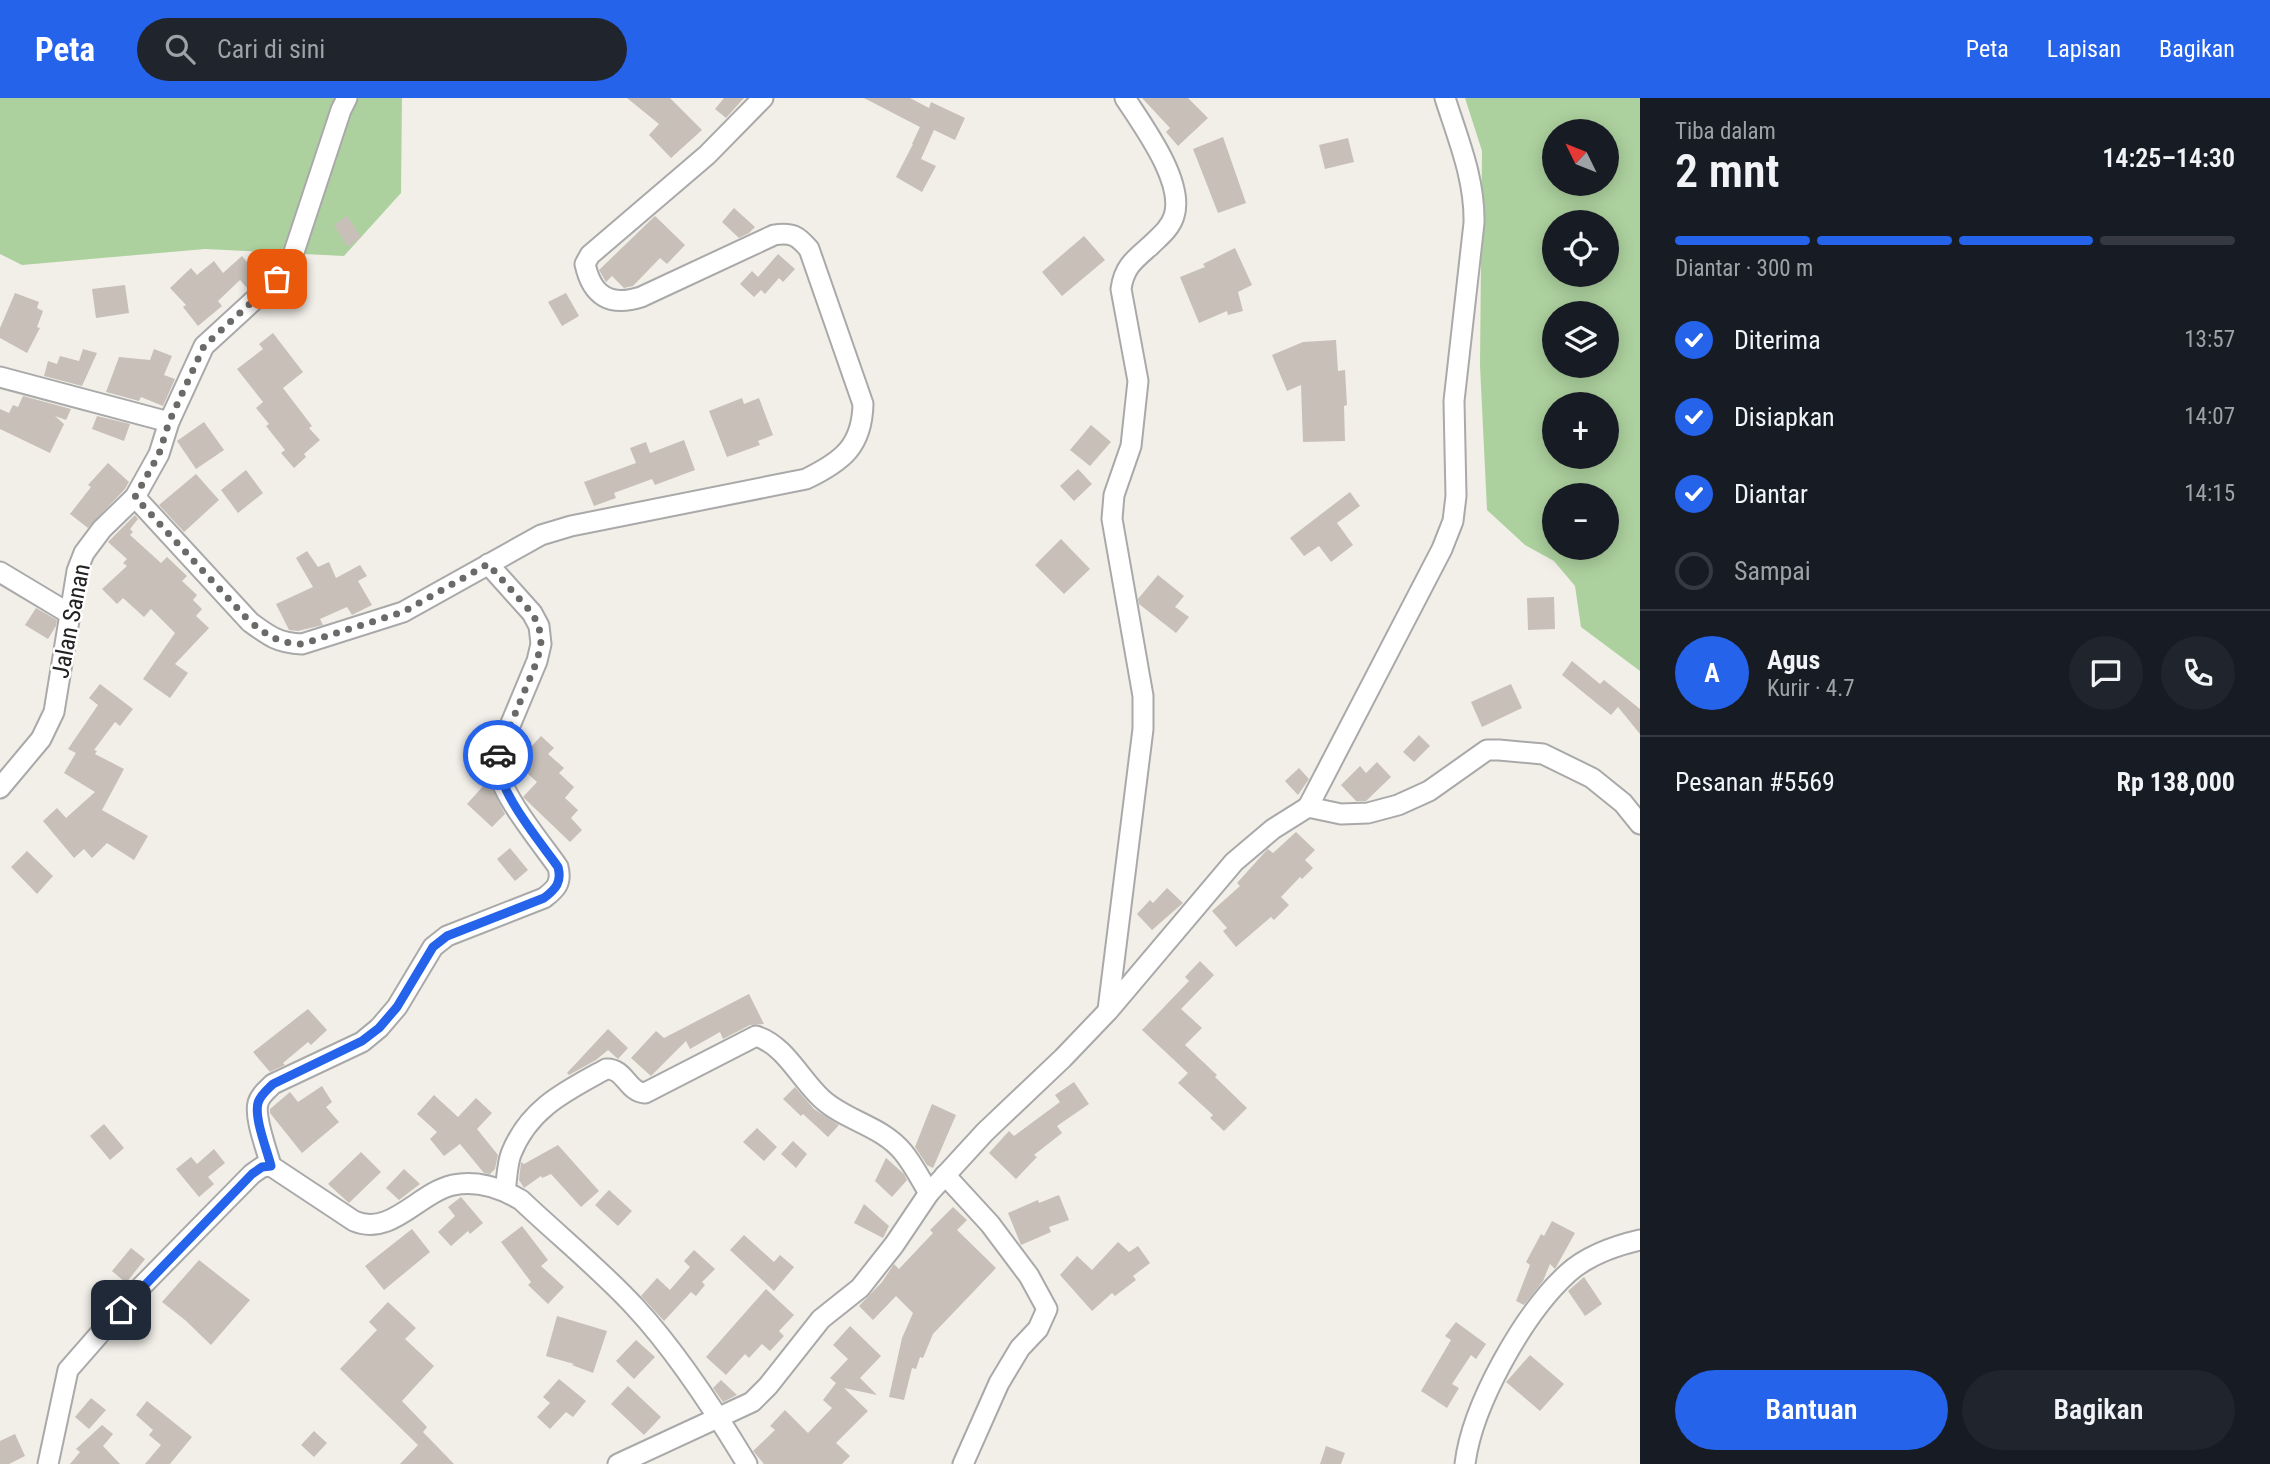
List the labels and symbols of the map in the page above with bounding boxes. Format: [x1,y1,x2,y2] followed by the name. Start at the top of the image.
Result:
[1542,119,1619,196] north arrow
[247,249,307,309] pin
[46,561,96,681] street label: Jalan Sanan
[463,720,533,790] courier
[91,1280,151,1340] pin

